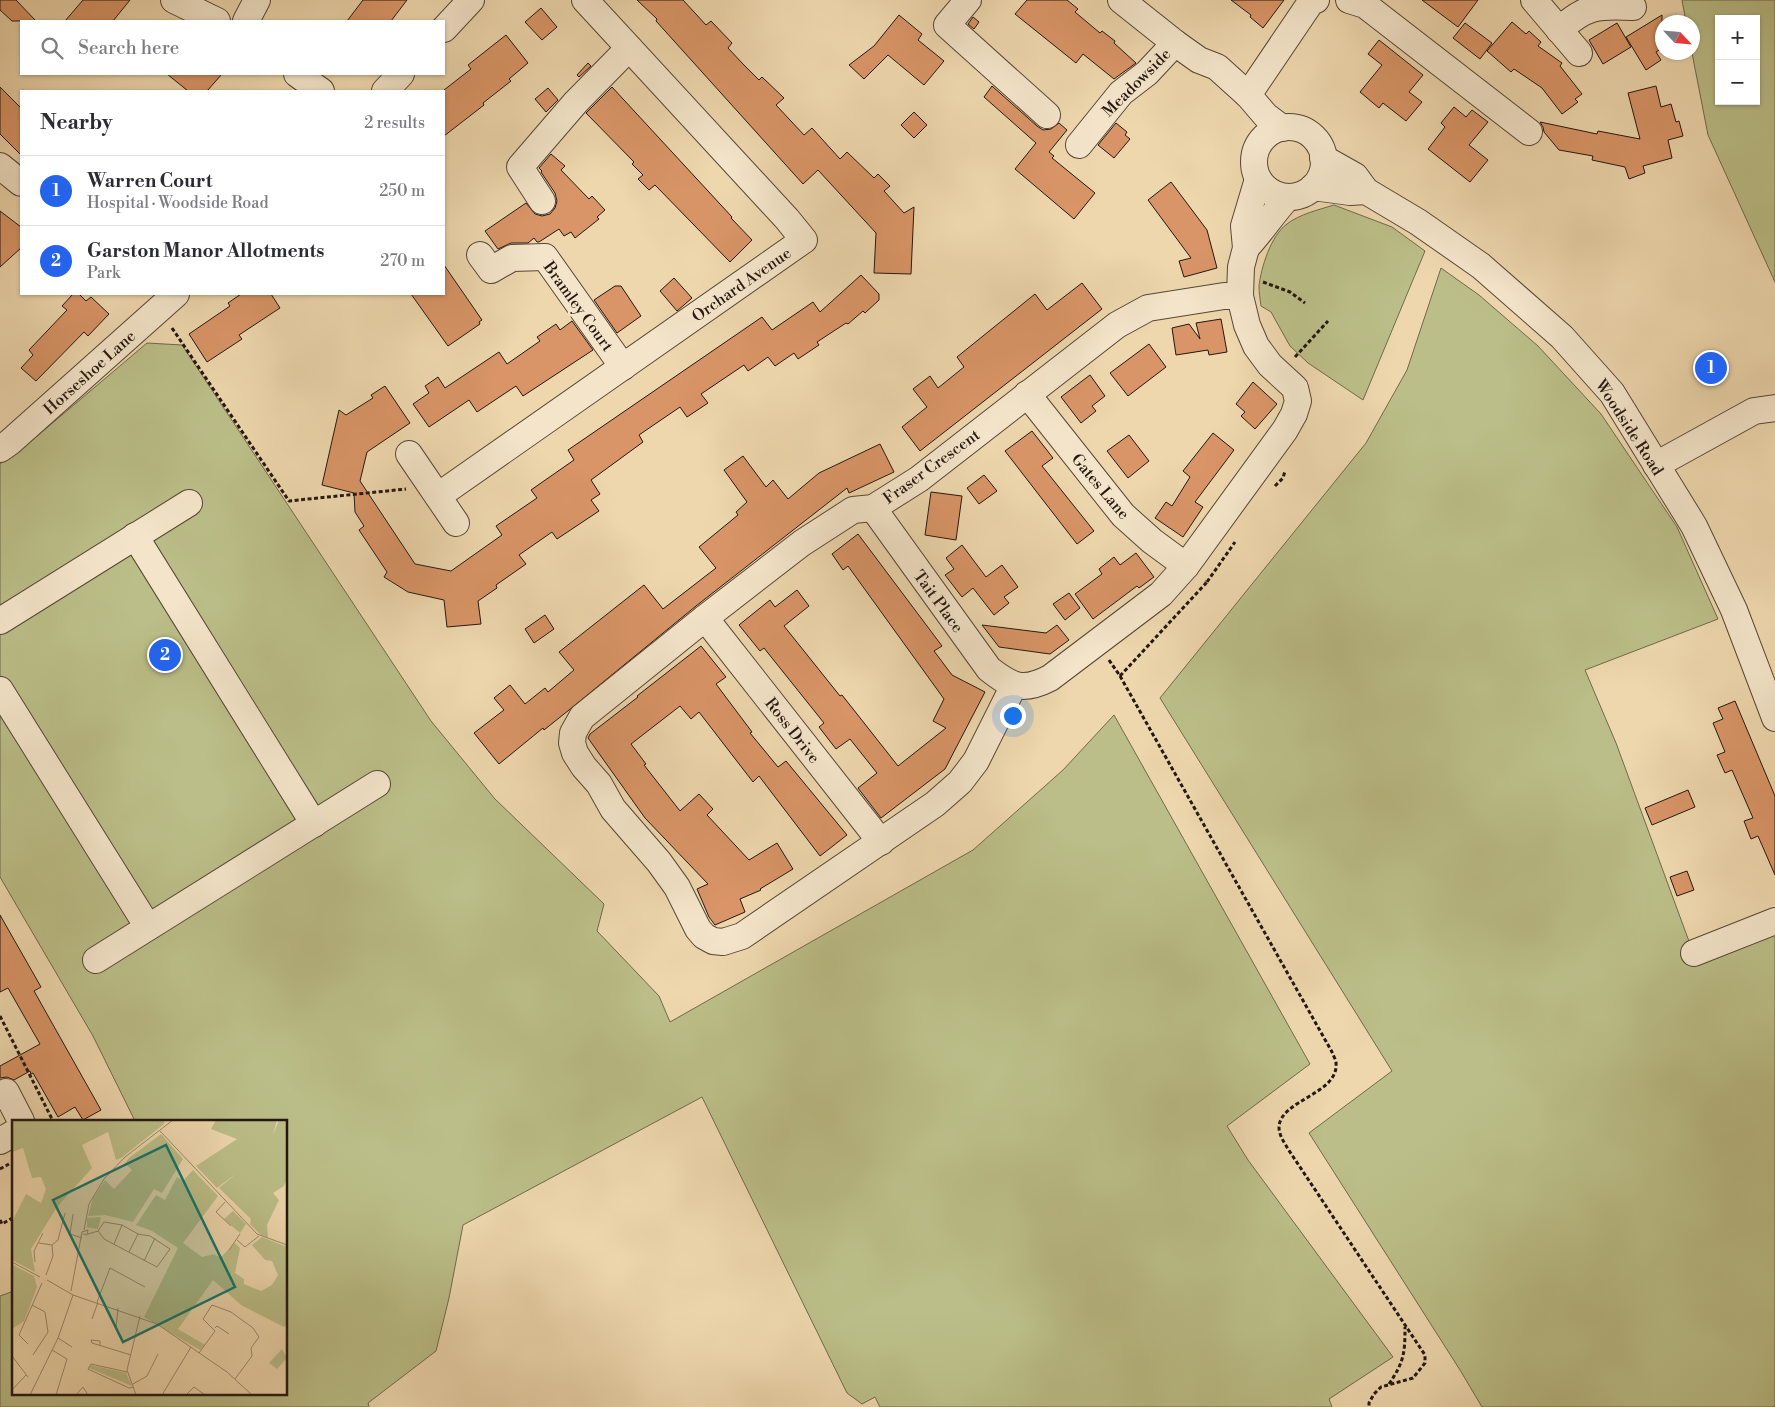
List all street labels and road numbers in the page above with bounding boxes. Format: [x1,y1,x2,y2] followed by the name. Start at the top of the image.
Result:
[1098,44,1175,121] street label: Meadowside
[688,243,795,326] street label: Orchard Avenue
[538,257,618,356] street label: Bramley Court
[39,326,140,419] street label: Horseshoe Lane
[1590,375,1668,479] street label: Woodside Road
[879,425,984,509] street label: Fraser Crescent
[1067,450,1134,524] street label: Gates Lane
[909,566,968,637] street label: Tait Place
[760,694,824,767] street label: Ross Drive

